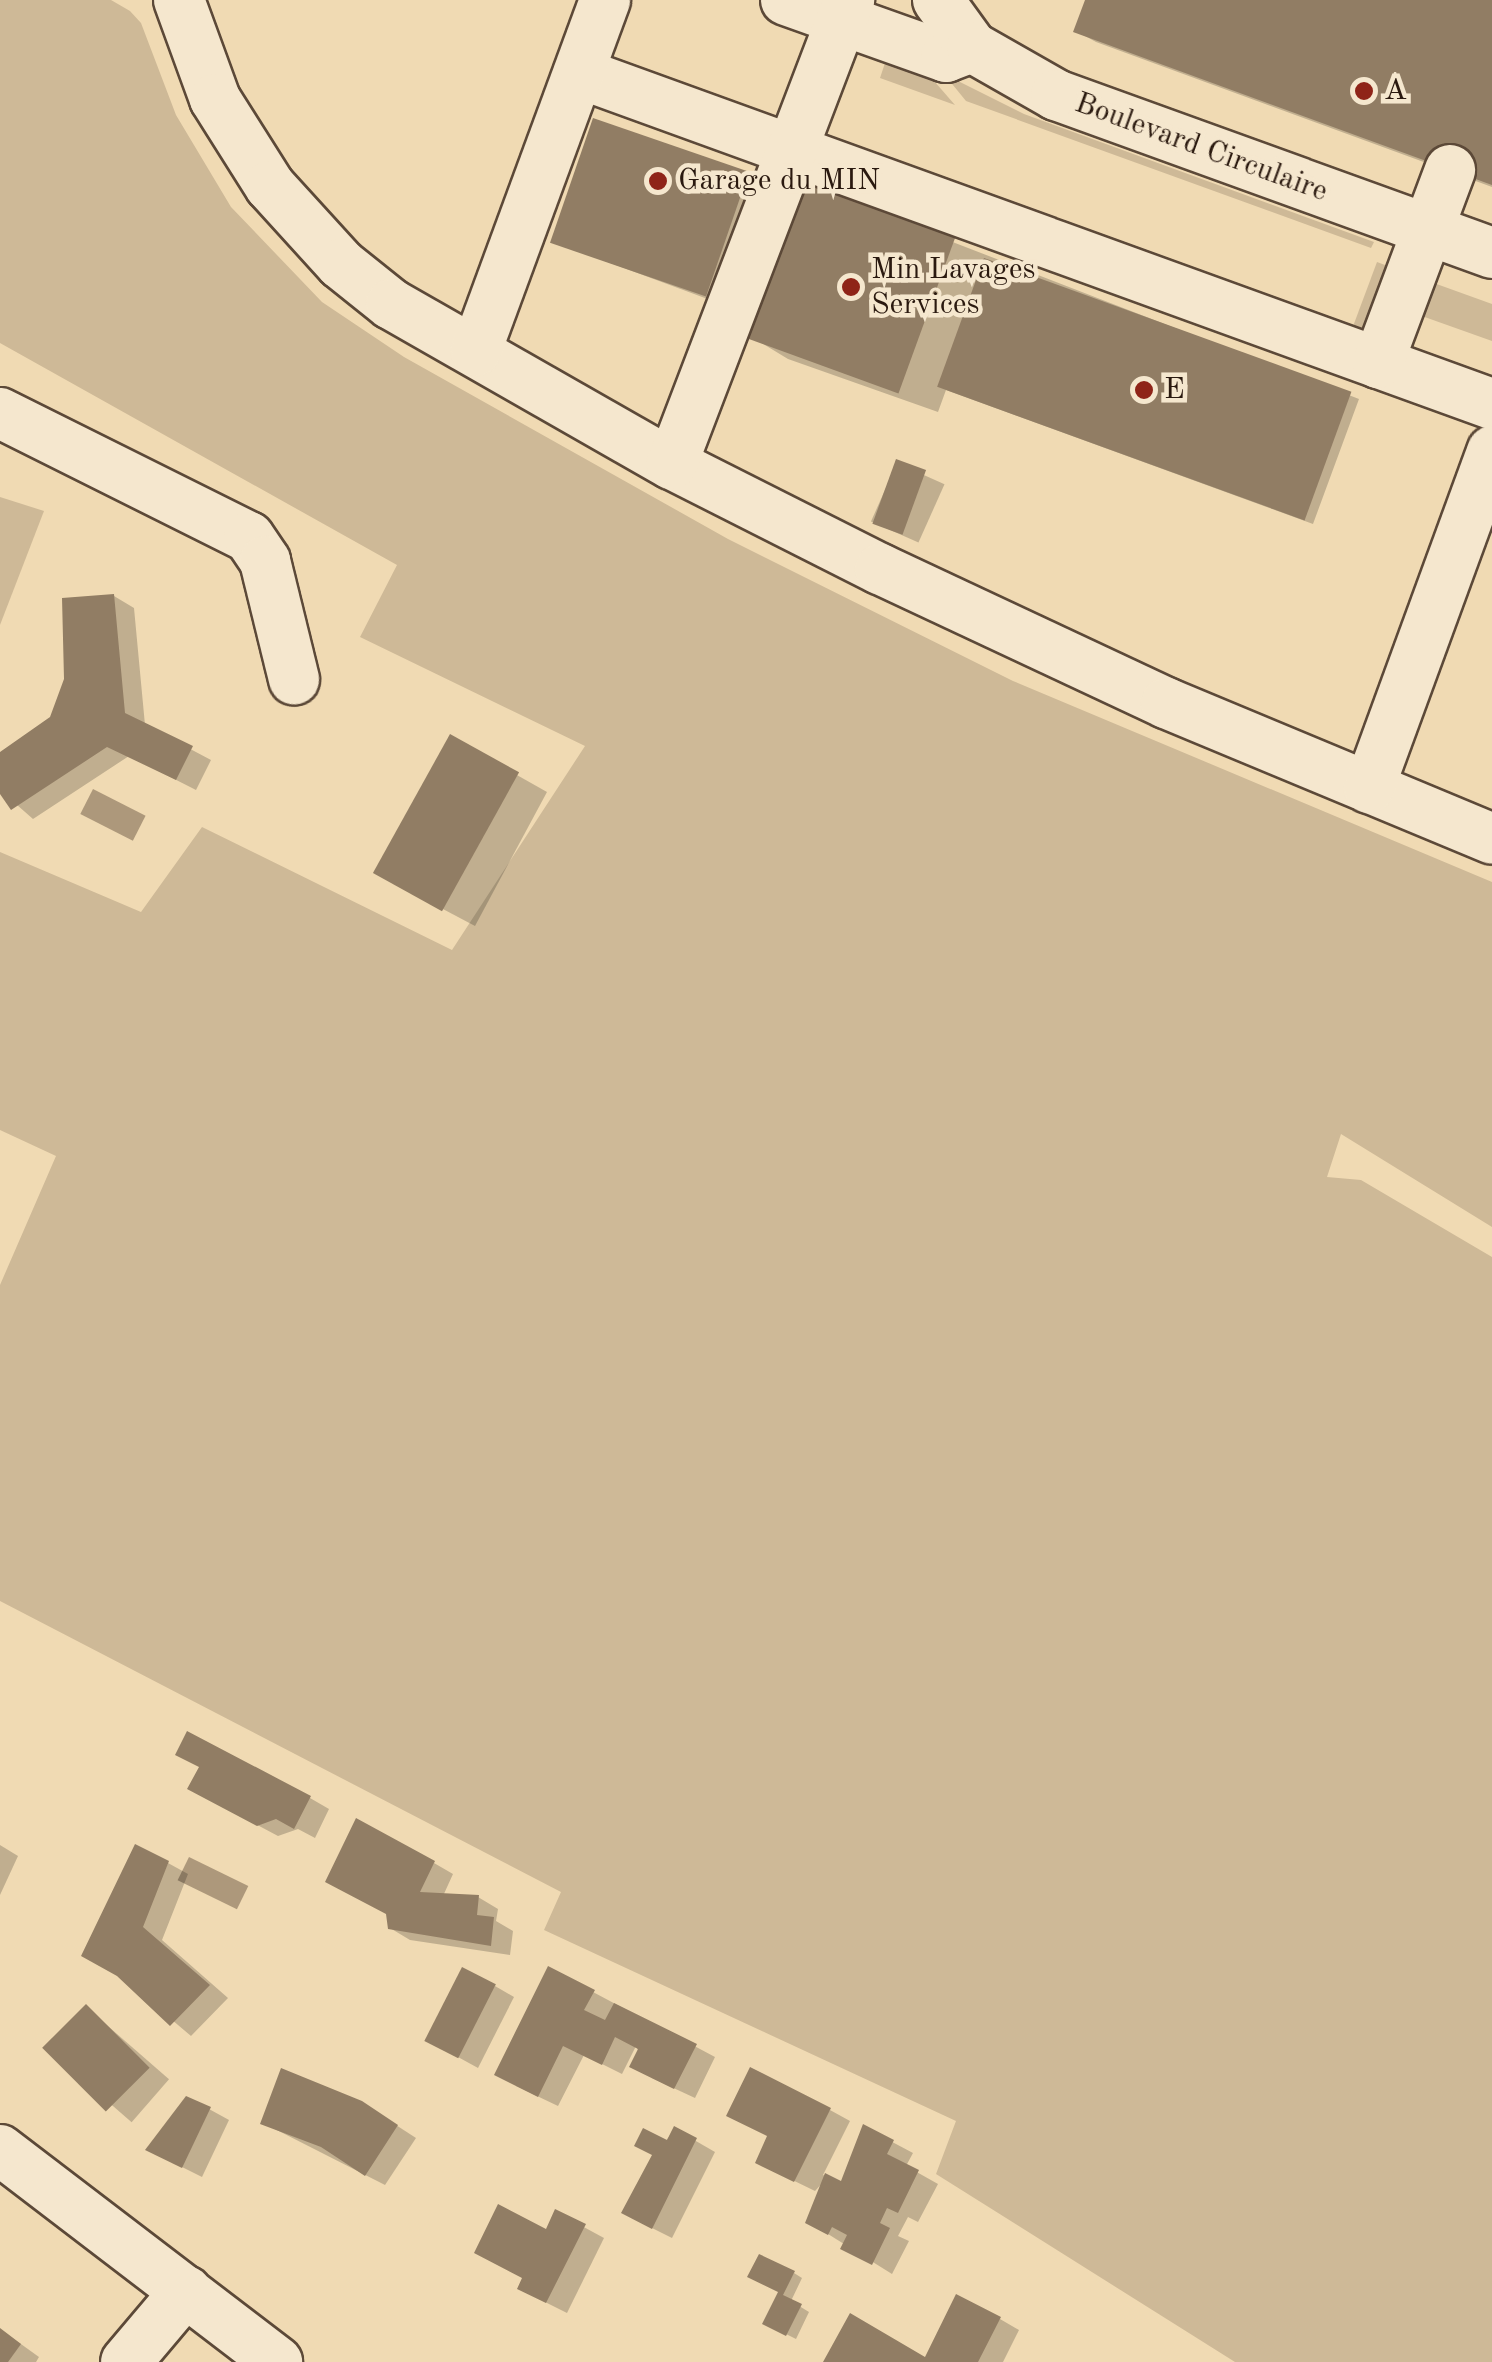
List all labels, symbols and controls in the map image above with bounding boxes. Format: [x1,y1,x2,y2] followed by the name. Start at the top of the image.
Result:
[1384,73,1407,109] place label: A
[1353,80,1375,102] marker: A
[1070,86,1332,210] street label: Boulevard Circulaire
[678,163,880,199] place label: Garage du MIN
[647,170,669,192] marker: Garage du MIN
[871,252,1036,322] place label: Min Lavages Services
[840,276,862,298] marker: Min Lavages Services
[1164,372,1185,408] place label: E
[1133,379,1155,401] marker: E

